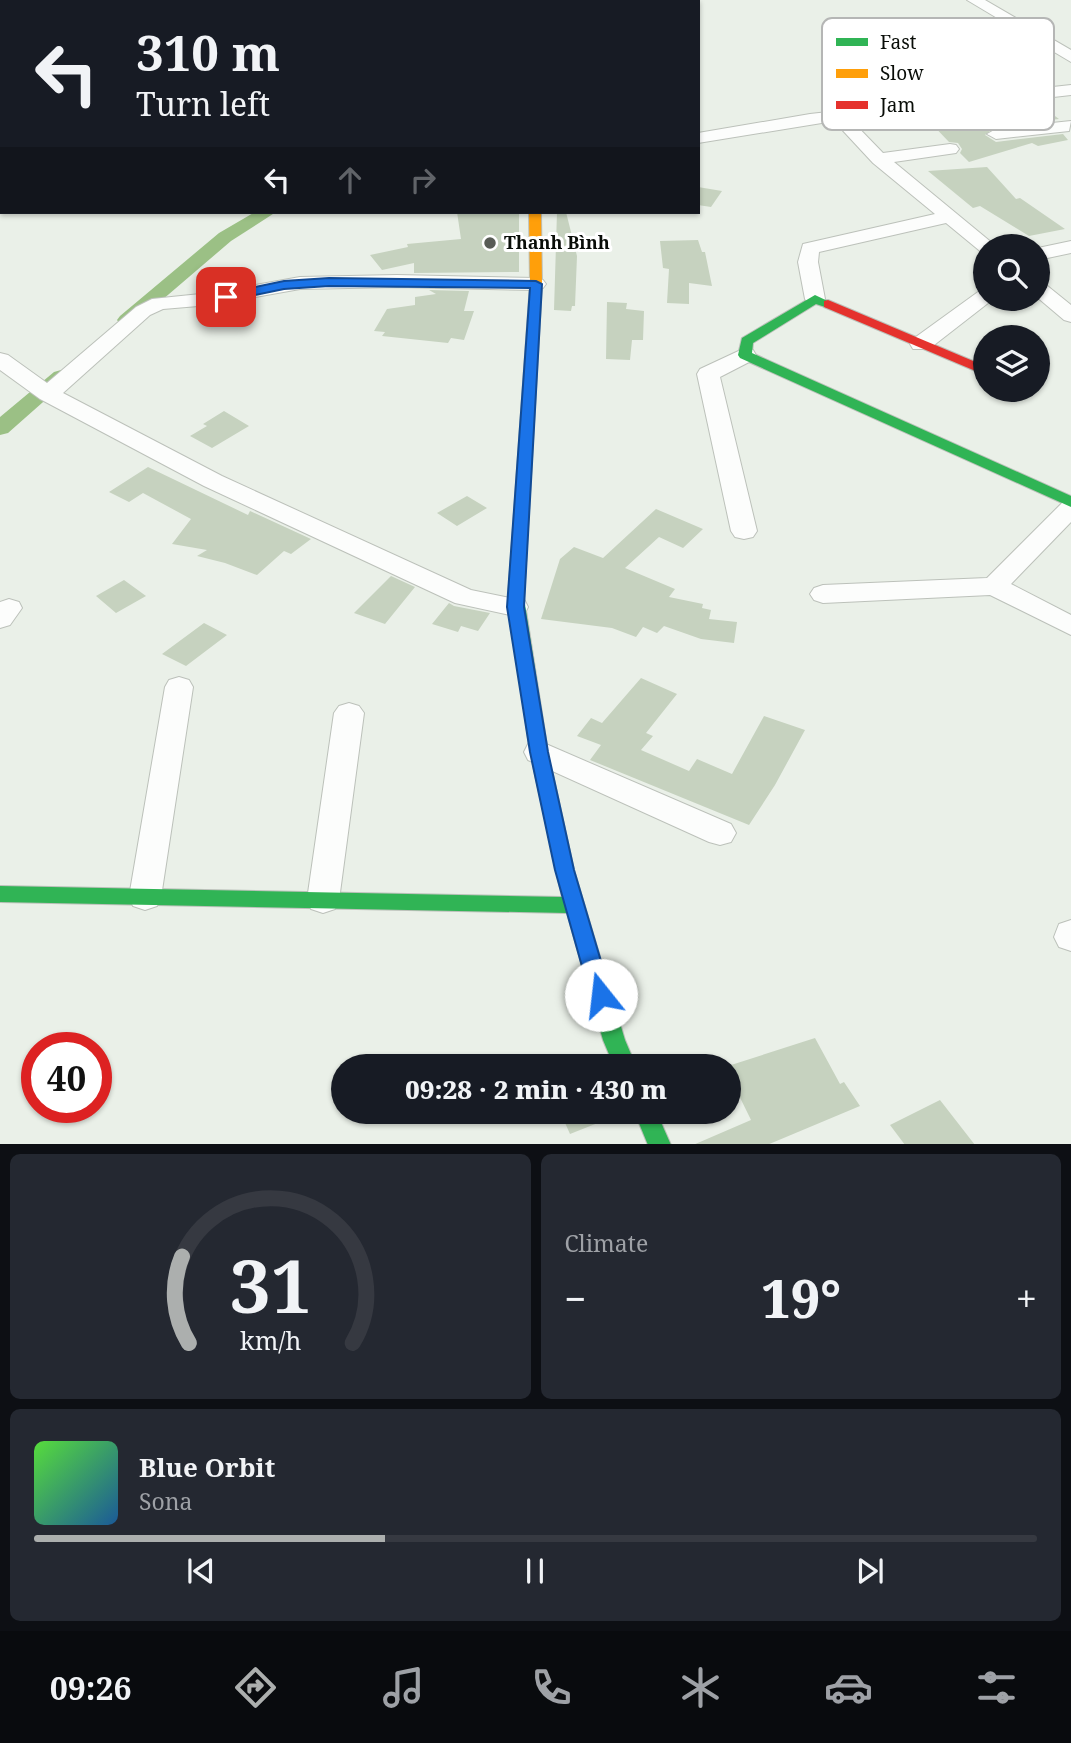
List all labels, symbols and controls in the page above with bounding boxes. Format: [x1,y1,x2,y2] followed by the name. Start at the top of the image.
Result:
[822,18,1054,130] legend
[136,19,280,85] text: 310 m
[21,28,112,119] icon: left
[880,29,917,55] text: Fast
[880,60,924,86] text: Slow
[136,82,270,125] text: Turn left
[879,92,915,118] text: Jam
[258,161,296,199] icon: left
[331,161,369,199] icon: ahead
[404,161,442,199] icon: right
[504,230,610,254] place label: Thanh Bình
[973,234,1050,402] map controls
[973,234,1050,311] button: search
[482,235,498,251] marker: Thanh Bình
[196,267,256,327] pin
[207,278,245,316] icon: arrive
[973,325,1050,402] button: layers
[564,958,638,1032] position arrow
[21,1032,112,1123] speed limit sign: 40
[405,1071,667,1107] text: 09:28 · 2 min · 430 m
[565,1227,648,1259] text: Climate
[229,1235,311,1334] text: 31
[761,1262,841,1333] text: 19°
[565,1272,587,1324] text: −
[1016,1272,1037,1324] text: +
[240,1322,301,1356] text: km/h
[139,1449,275,1485] text: Blue Orbit
[139,1485,193,1517] text: Sona
[182,1552,220,1590] icon: previous
[516,1552,554,1590] icon: pause
[851,1552,889,1590] icon: next
[231,1663,280,1712] icon: directions
[379,1663,428,1712] icon: music
[527,1663,576,1712] icon: phone
[676,1663,725,1712] icon: climate
[824,1663,873,1712] icon: car
[972,1663,1021,1712] icon: filters
[50,1666,132,1709] text: 09:26

